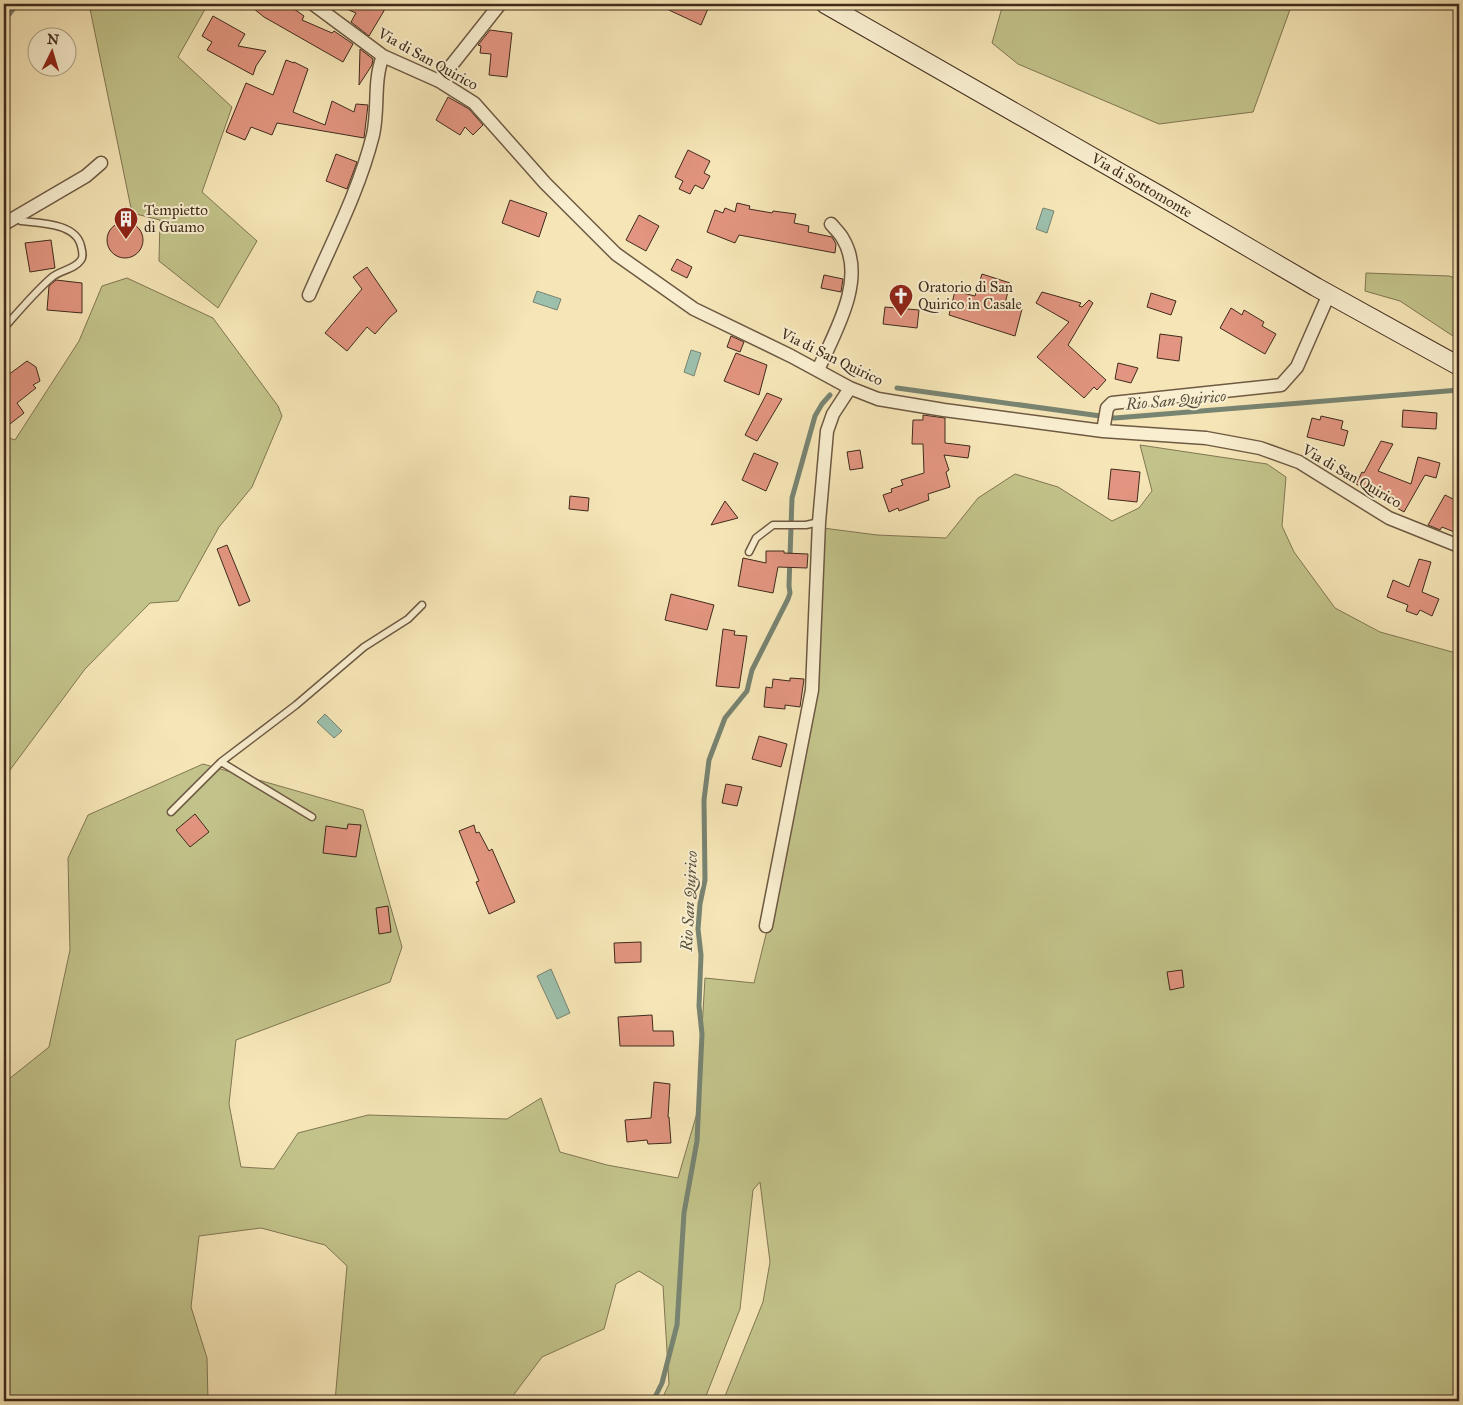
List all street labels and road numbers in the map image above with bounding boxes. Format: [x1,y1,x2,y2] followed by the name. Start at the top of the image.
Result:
[374,24,482,94] street label: Via di San Quirico
[1087,149,1195,221] street label: Via di Sottomonte
[777,324,886,390] street label: Via di San Quirico
[1298,440,1405,512] street label: Via di San Quirico

